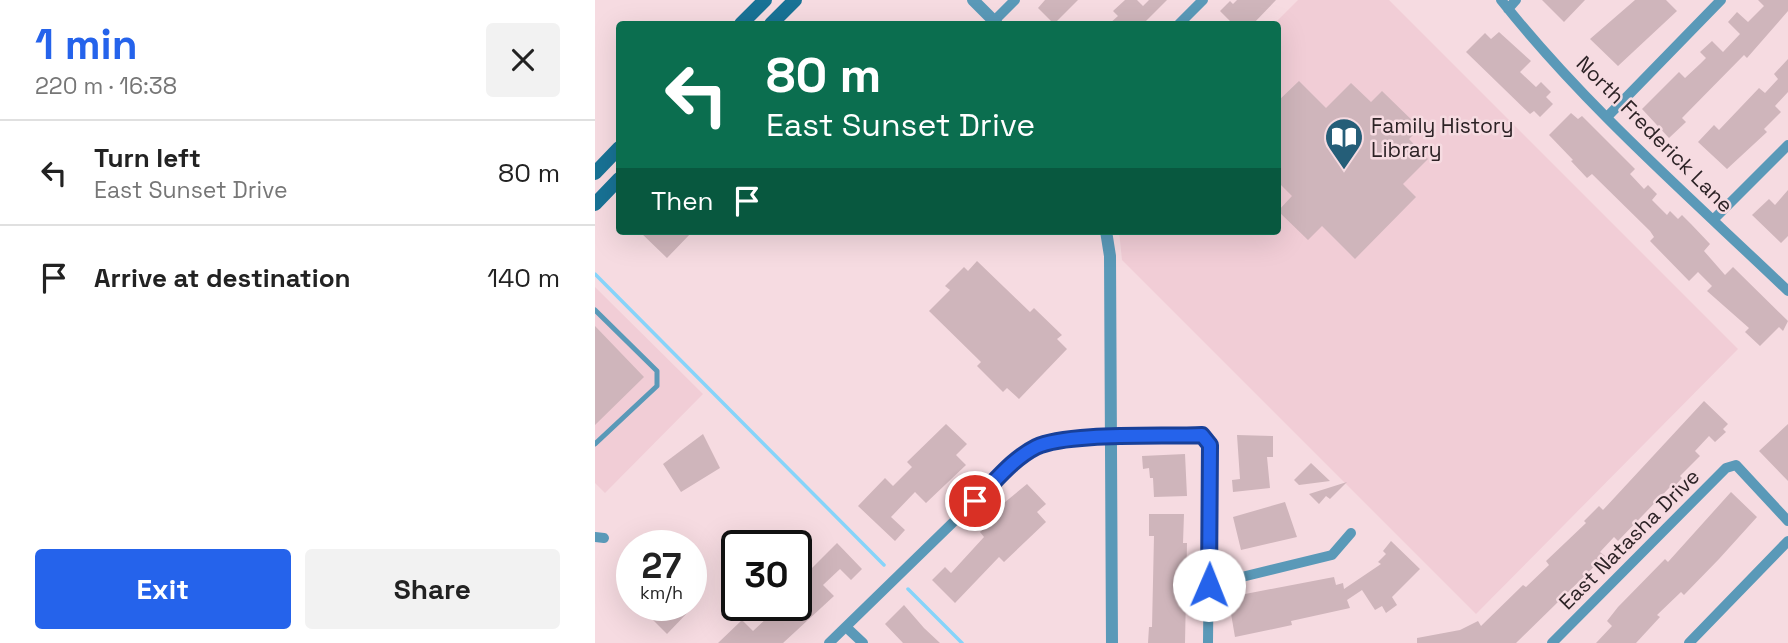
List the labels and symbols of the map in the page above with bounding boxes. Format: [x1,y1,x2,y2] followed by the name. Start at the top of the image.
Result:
[1571,50,1739,218] street label: North Frederick Lane
[1371,112,1514,163] place label: Family History Library
[1323,116,1365,171] library icon: Family History Library
[1553,463,1705,615] street label: East Natasha Drive
[945,471,1005,531] pin
[721,530,812,621] speed limit sign: 30
[1172,548,1246,622] position arrow

